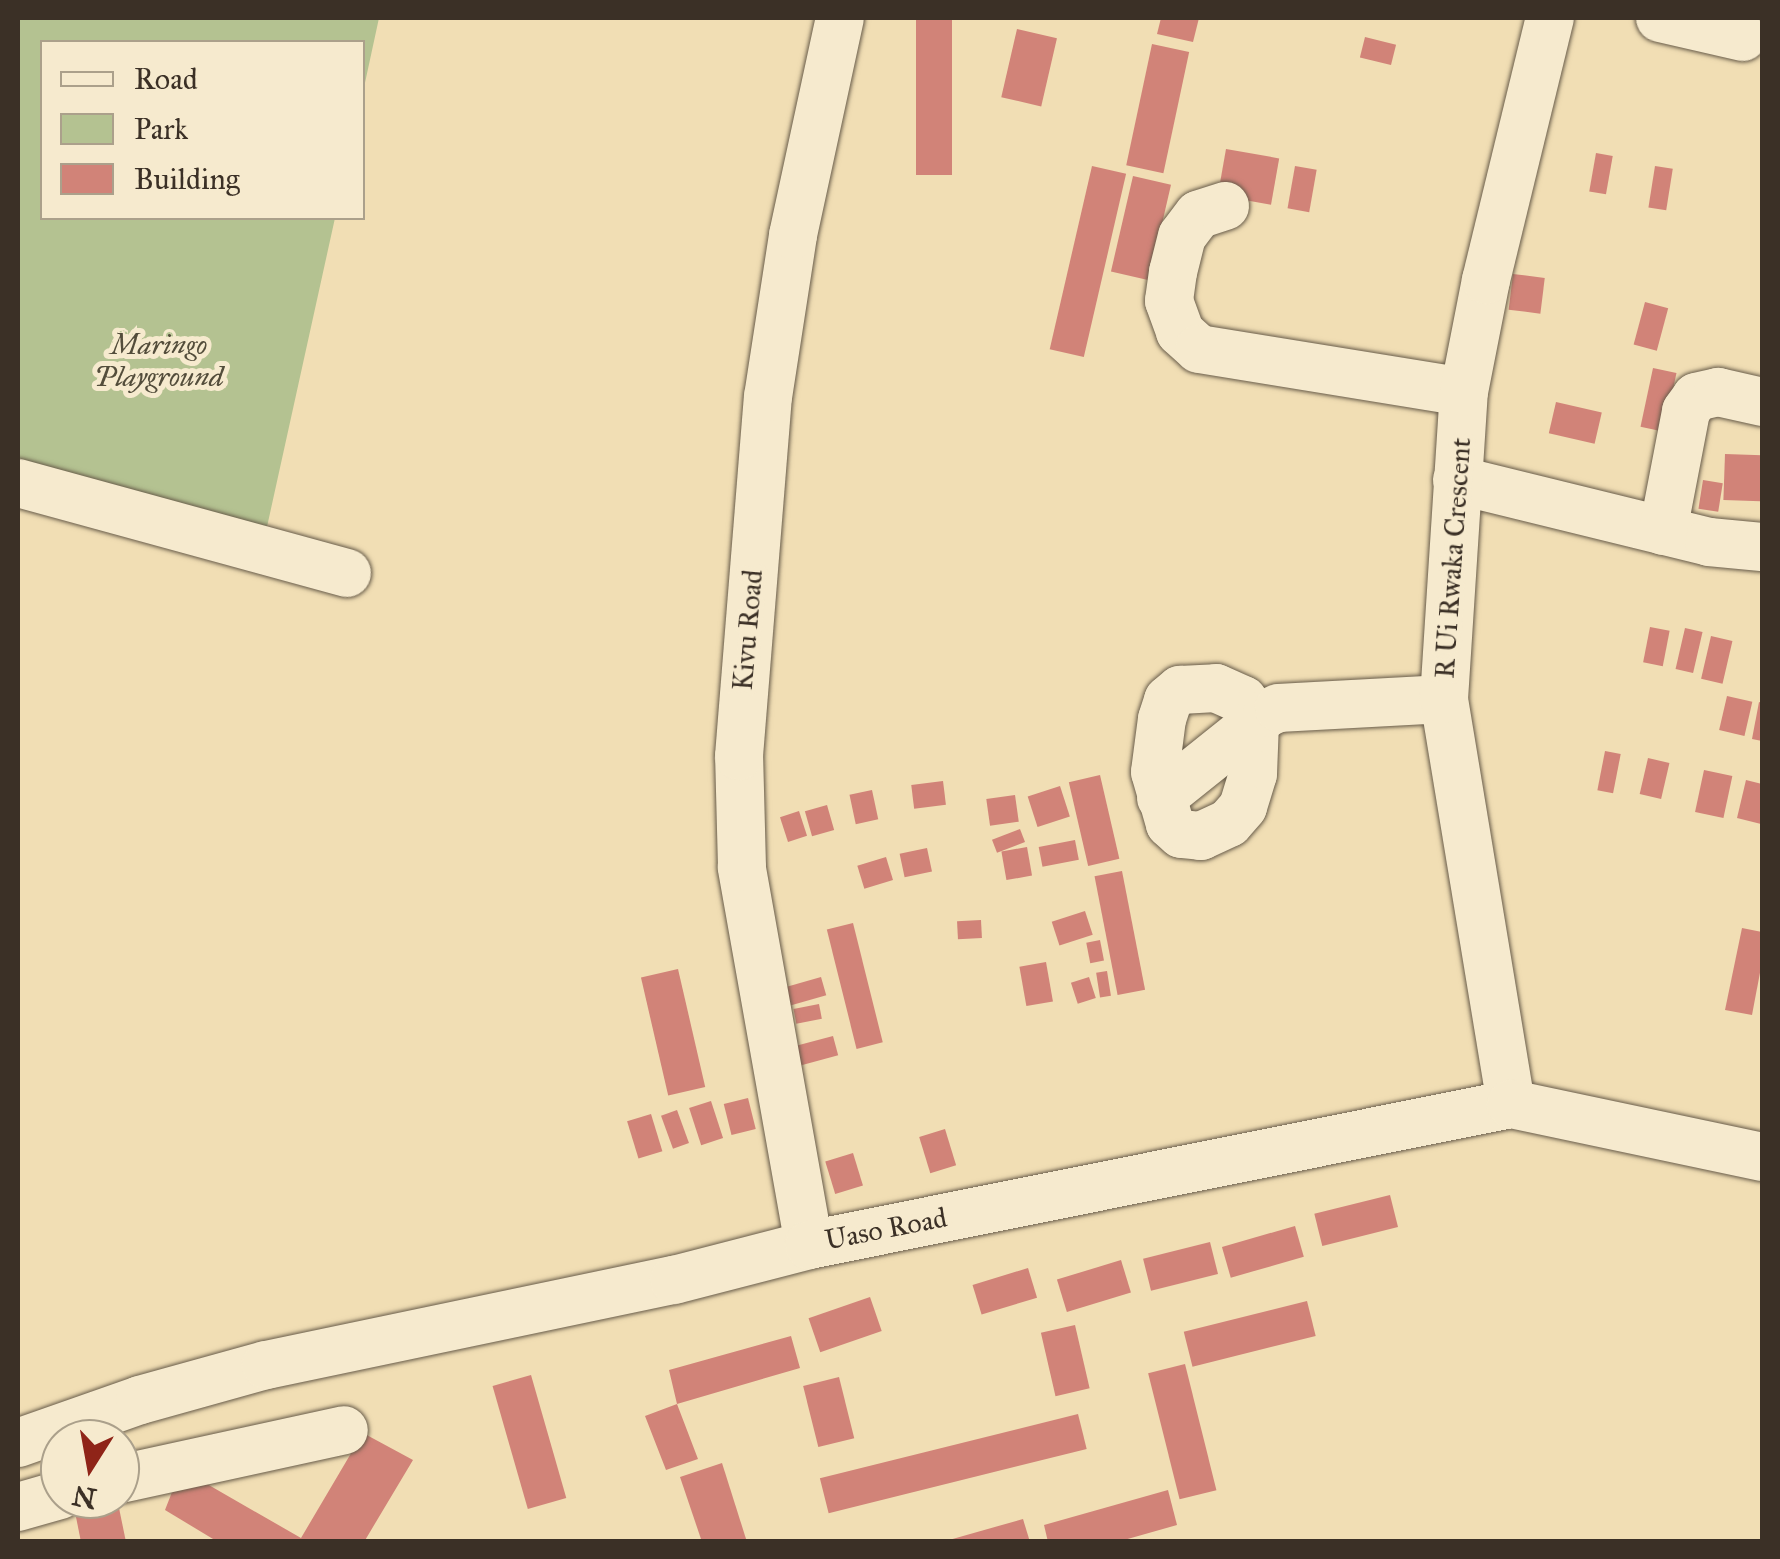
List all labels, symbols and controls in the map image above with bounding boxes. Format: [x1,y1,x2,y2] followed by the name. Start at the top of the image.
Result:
[40,40,365,220] legend
[134,61,198,97] text: Road
[134,111,188,147] text: Park
[134,161,240,197] text: Building
[94,328,224,394] park label: Maringo Playground
[1428,436,1478,680] street label: R Ui Rwaka Crescent
[726,568,770,692] street label: Kivu Road
[822,1201,950,1257] street label: Uaso Road
[40,1419,140,1519] north arrow
[70,1478,100,1516] text: N

